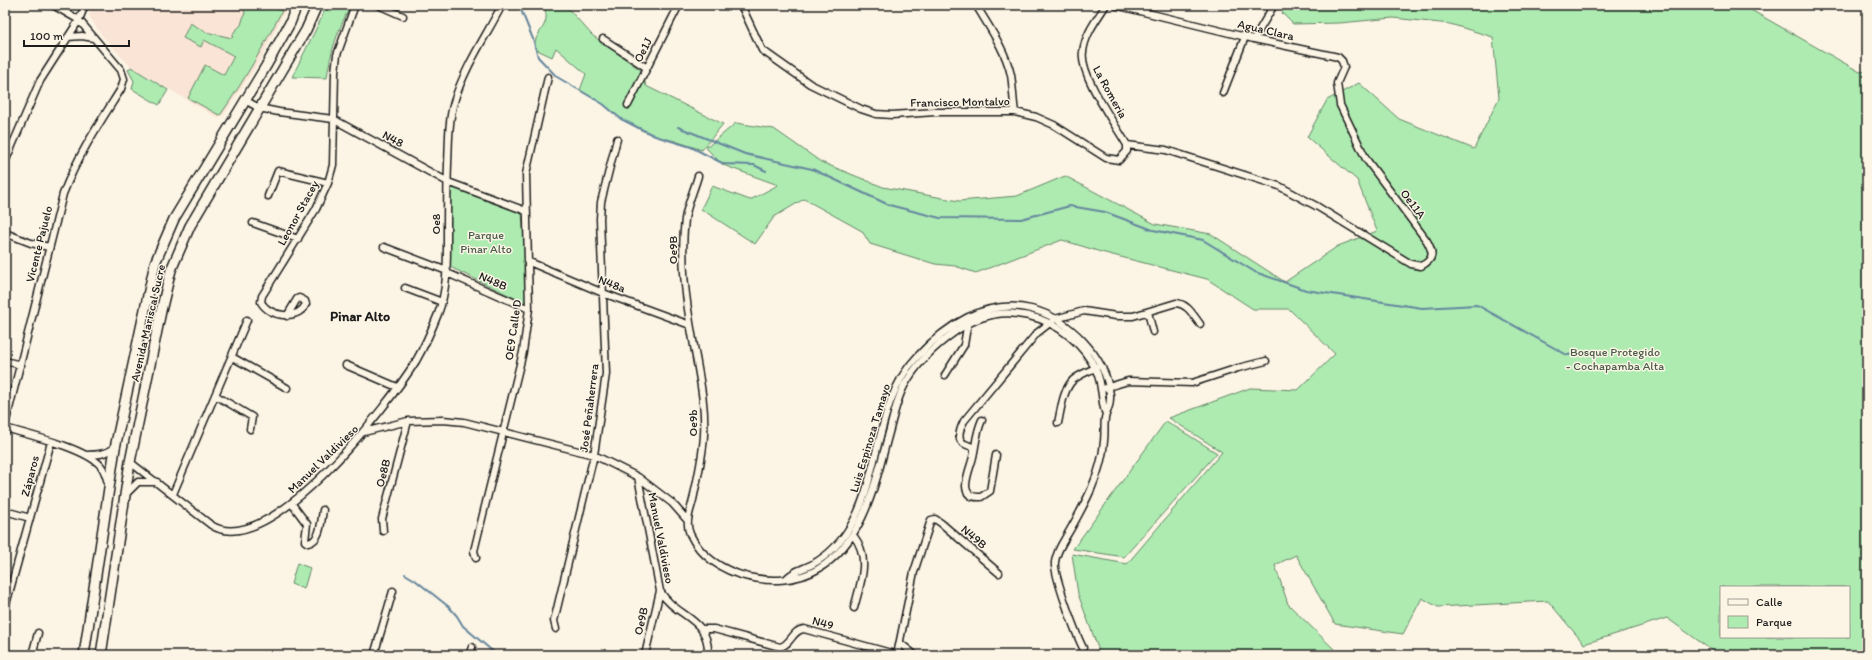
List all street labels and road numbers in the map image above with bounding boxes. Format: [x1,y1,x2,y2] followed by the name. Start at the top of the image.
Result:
[1236,17,1296,43] street label: Agua Clara
[631,35,655,65] street label: Oe1J
[1090,63,1130,121] street label: La Romeria
[910,94,1010,110] street label: Francisco Montalvo
[380,128,406,151] street label: N48
[274,178,322,248] street label: Leonor Stacey
[1397,187,1429,222] street label: Oe11A
[23,204,55,284] street label: Vicente Pajuelo
[429,213,443,234] street label: Oe8
[666,236,680,264] street label: Oe9B
[128,263,168,383] street label: Avenida Mariscal Sucre
[477,269,510,294] street label: N48B
[596,272,628,296] street label: N48a
[502,298,524,361] street label: OE9 Calle D
[577,362,601,453] street label: José Peñaherrera
[847,382,893,494] street label: Luis Espinoza Tamayo
[686,410,700,436] street label: Oe9b
[285,422,361,496] street label: Manuel Valdivieso
[18,454,42,498] street label: Záparos
[373,457,394,489] street label: Oe8B
[645,491,677,585] street label: Manuel Valdivieso
[958,522,990,552] street label: N49B
[631,605,651,636] street label: Oe9B
[811,613,835,633] street label: N49

